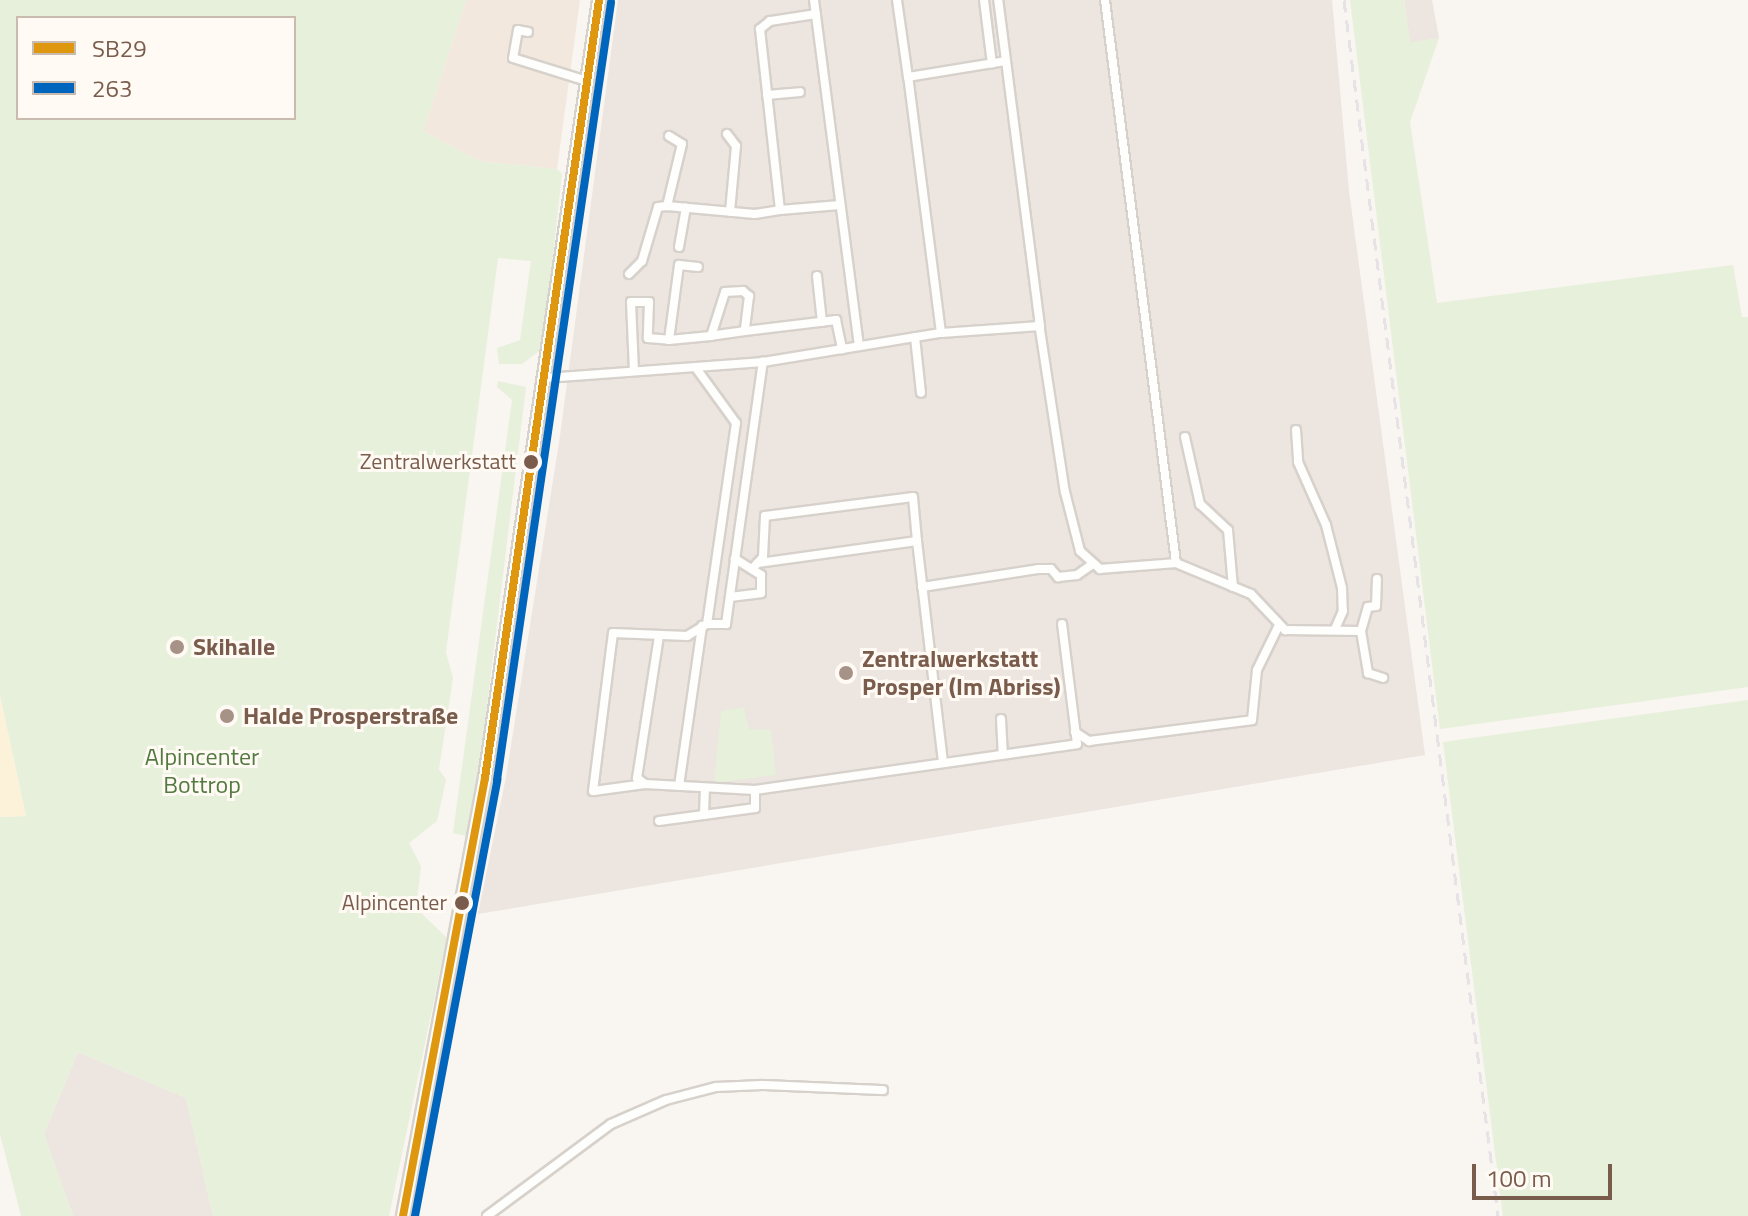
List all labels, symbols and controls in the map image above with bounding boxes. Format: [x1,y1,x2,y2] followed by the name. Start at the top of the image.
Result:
[16,16,296,120] legend
[92,30,147,66] text: SB29
[92,70,132,106] text: 263
[360,449,516,475] place label: Zentralwerkstatt
[523,454,539,470] marker: Zentralwerkstatt
[193,633,275,661] place label: Skihalle
[168,638,186,656] marker: Skihalle
[862,645,1061,701] place label: Zentralwerkstatt Prosper (Im Abriss)
[837,664,855,682] marker: Zentralwerkstatt Prosper (Im Abriss)
[243,702,458,730] place label: Halde Prosperstraße
[218,707,236,725] marker: Halde Prosperstraße
[145,743,259,799] park label: Alpincenter Bottrop
[342,890,447,916] place label: Alpincenter
[454,895,470,911] marker: Alpincenter
[1476,1148,1616,1198] scale bar
[1486,1160,1552,1196] text: 100 m

